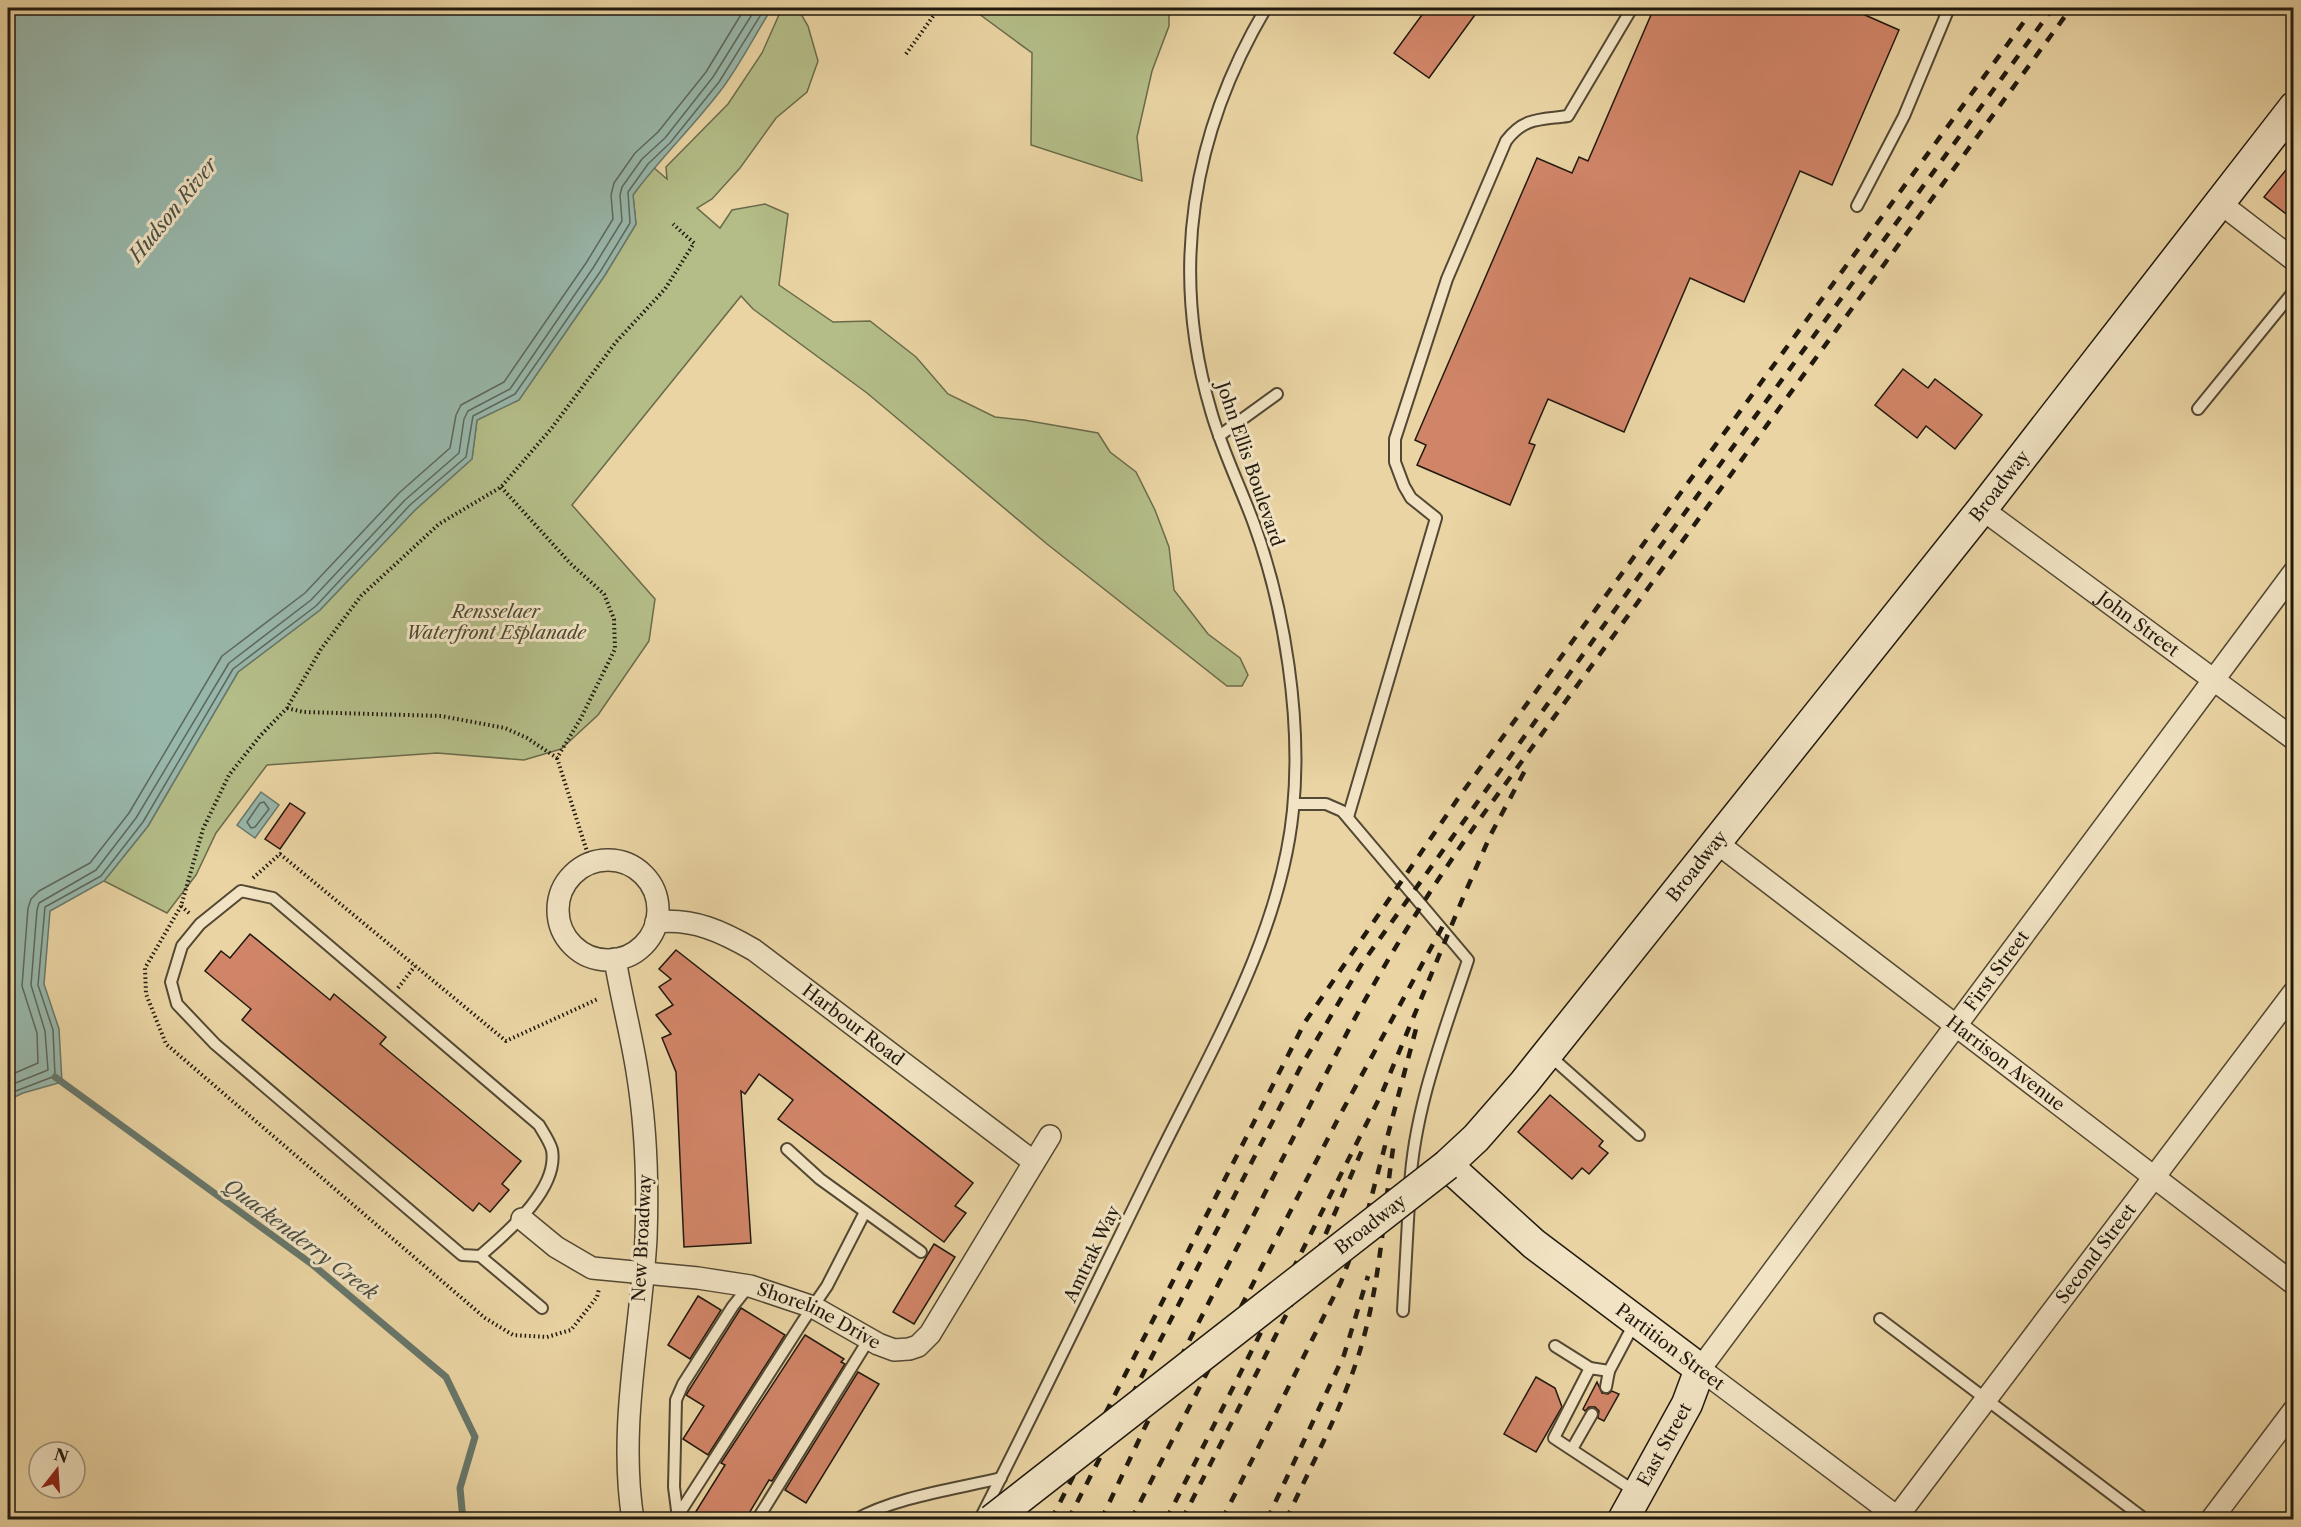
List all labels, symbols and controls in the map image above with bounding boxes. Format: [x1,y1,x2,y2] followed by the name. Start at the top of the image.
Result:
[122,152,224,269] water label: Hudson River
[1211,376,1288,549] street label: John Ellis Boulevard
[1965,445,2035,526] street label: Broadway
[2091,585,2184,662] street label: John Street
[406,601,587,644] park label: Rensselaer Waterfront Esplanade
[1662,826,1733,906] street label: Broadway
[1960,926,2034,1015] street label: First Street
[798,979,908,1071] street label: Harbour Road
[1942,1011,2069,1116] street label: Harrison Avenue
[219,1173,383,1305] water label: Quackenderry Creek
[628,1173,656,1302] street label: New Broadway
[1330,1189,1411,1259] street label: Broadway
[2051,1199,2141,1308] street label: Second Street
[1059,1201,1125,1307] street label: Amtrak Way
[754,1278,884,1354] street label: Shoreline Drive
[1611,1299,1729,1395] street label: Partition Street
[1633,1399,1697,1490] street label: East Street
[27,1440,87,1500] north arrow
[52,1444,71,1467] text: N

